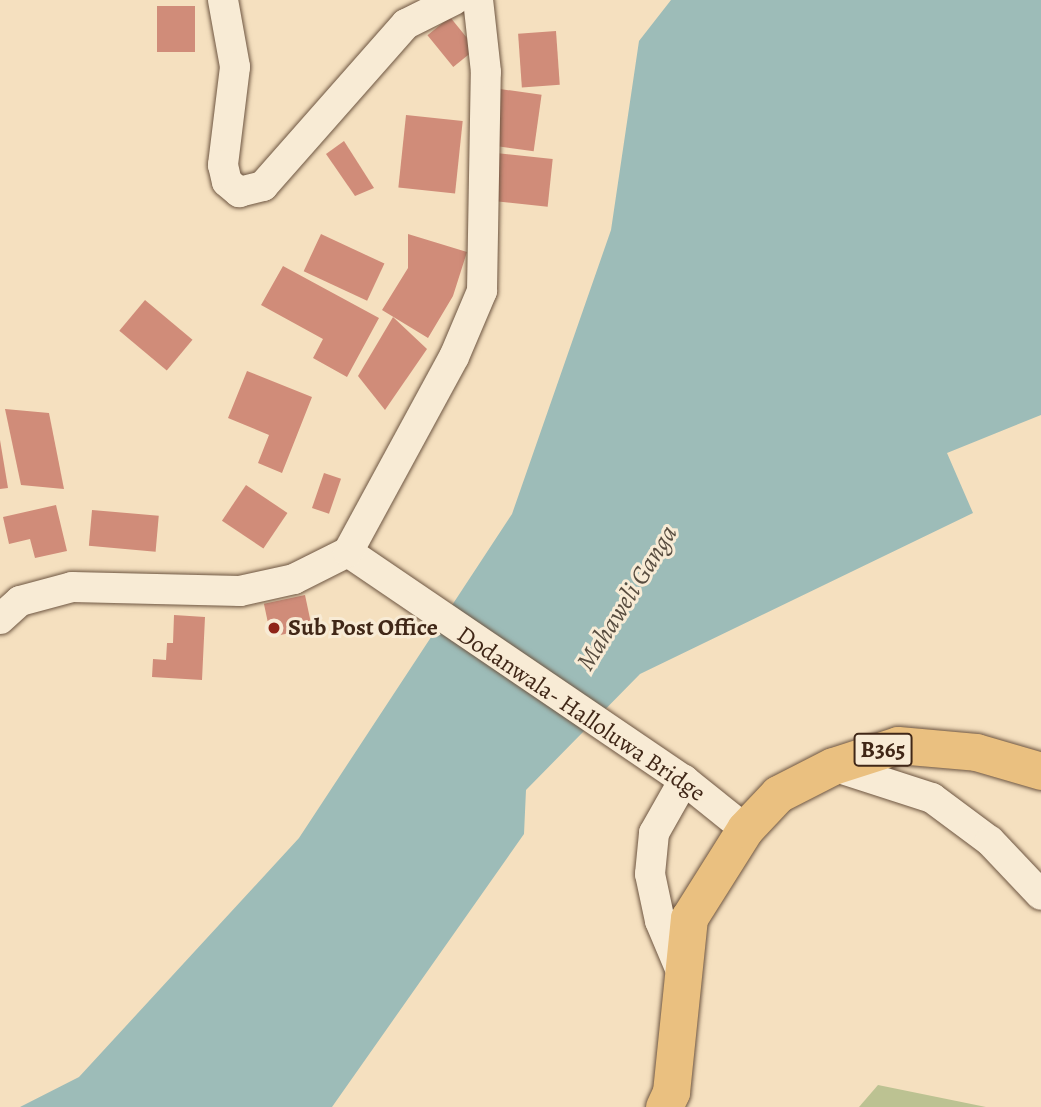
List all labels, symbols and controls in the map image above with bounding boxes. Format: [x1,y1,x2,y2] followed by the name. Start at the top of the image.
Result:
[570,520,684,676] water label: Mahaweli Ganga
[288,614,438,642] place label: Sub Post Office
[266,620,282,636] marker: Sub Post Office
[451,620,711,808] street label: Dodanwala- Halloluwa Bridge
[853,730,913,770] road number: B365

